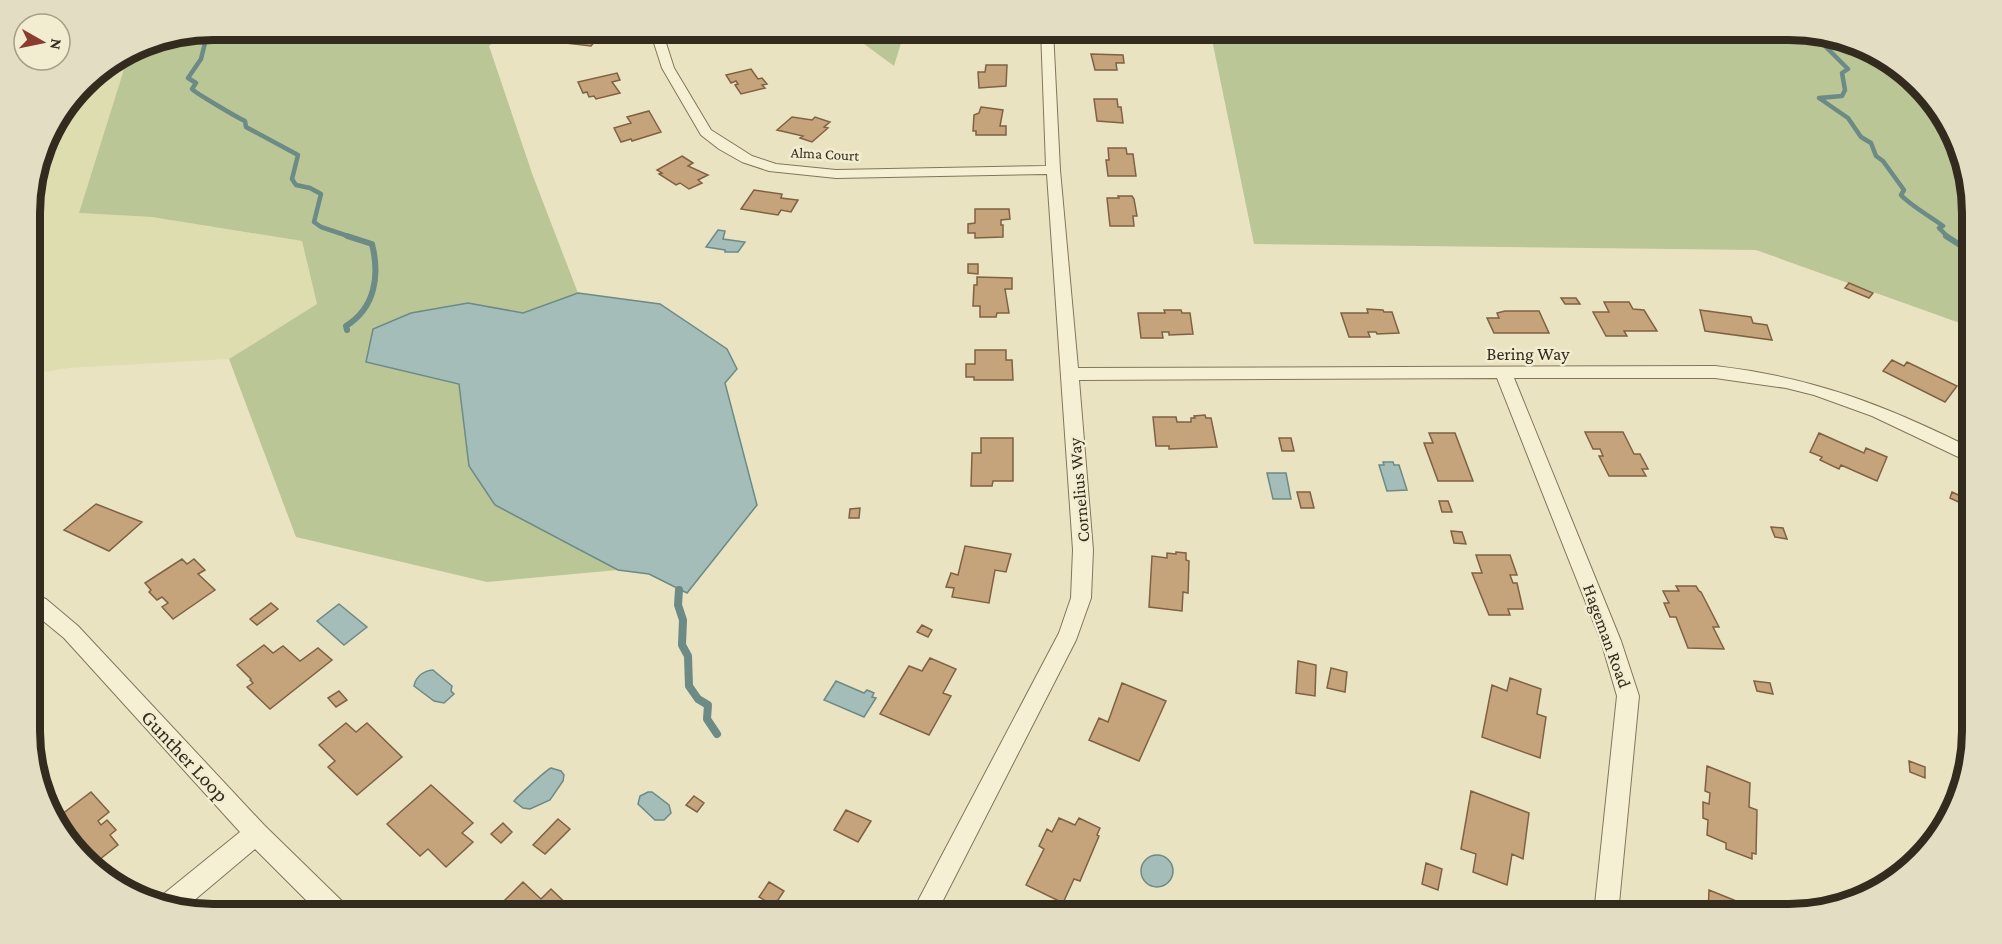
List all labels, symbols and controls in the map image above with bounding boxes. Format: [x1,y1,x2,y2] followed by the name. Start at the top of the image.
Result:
[12,12,72,72] north arrow
[47,38,66,51] text: N
[790,144,861,164] street label: Alma Court
[1487,344,1570,364] street label: Bering Way
[1064,436,1094,543] street label: Cornelius Way
[1579,581,1635,691] street label: Hageman Road
[136,705,234,807] street label: Gunther Loop

